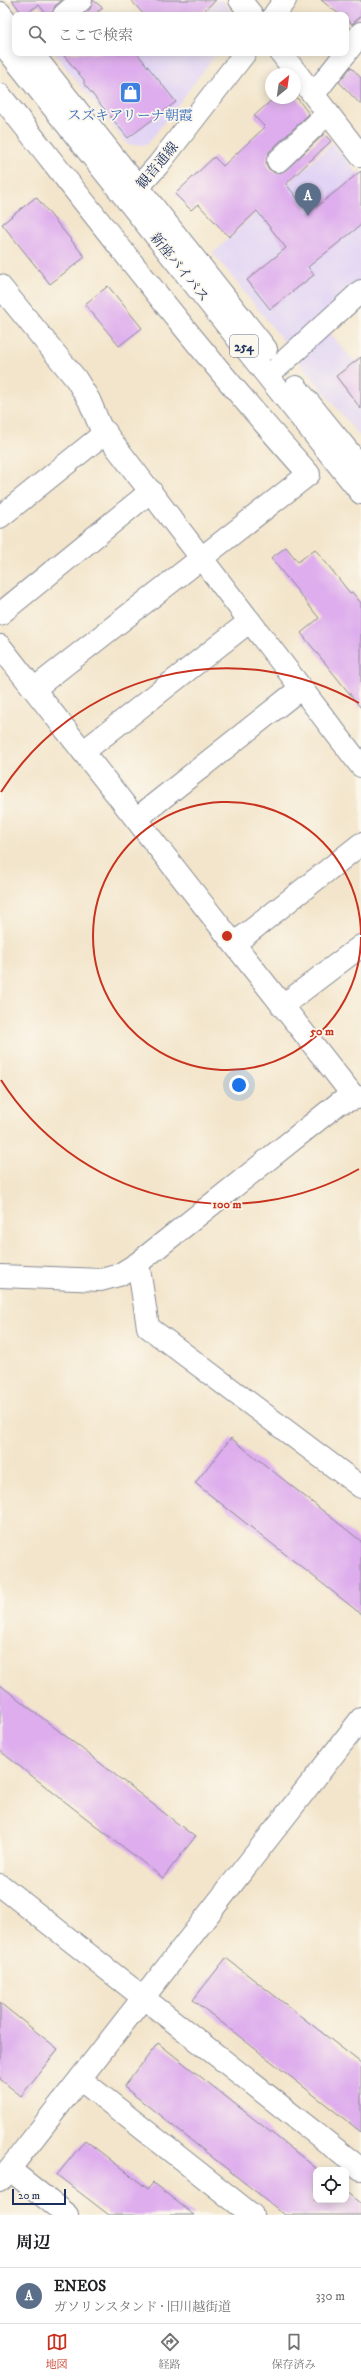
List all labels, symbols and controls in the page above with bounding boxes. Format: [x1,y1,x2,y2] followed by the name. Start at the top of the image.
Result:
[12,12,349,56] search box
[26,23,48,45] icon: search
[58,26,133,45] text: ここで検索
[265,68,301,104] north arrow
[117,80,143,106] shop icon: スズキアリーナ朝霞
[67,107,193,125] place label: スズキアリーナ朝霞
[133,138,183,193] street label: 観音通線
[295,183,321,216] pin: A
[146,229,213,306] street label: 新座バイパス
[230,335,258,357] road number: 254
[220,929,234,943] centre of rings
[309,1024,334,1039] text: 50 m
[229,1075,249,1095] your location
[213,1197,241,1212] text: 100 m
[313,2167,349,2203] map controls
[313,2167,349,2203] button: locate
[12,2187,66,2206] scale bar
[18,2189,40,2203] text: 20 m
[16,2232,50,2254] text: 周辺
[54,2277,106,2296] text: ENEOS
[25,2288,33,2304] text: A
[316,2288,345,2304] text: 330 m
[54,2299,231,2315] text: ガソリンスタンド · 旧川越街道
[46,2331,68,2372] tab: 地図
[159,2331,181,2372] tab: 経路
[272,2331,316,2372] tab: 保存済み

